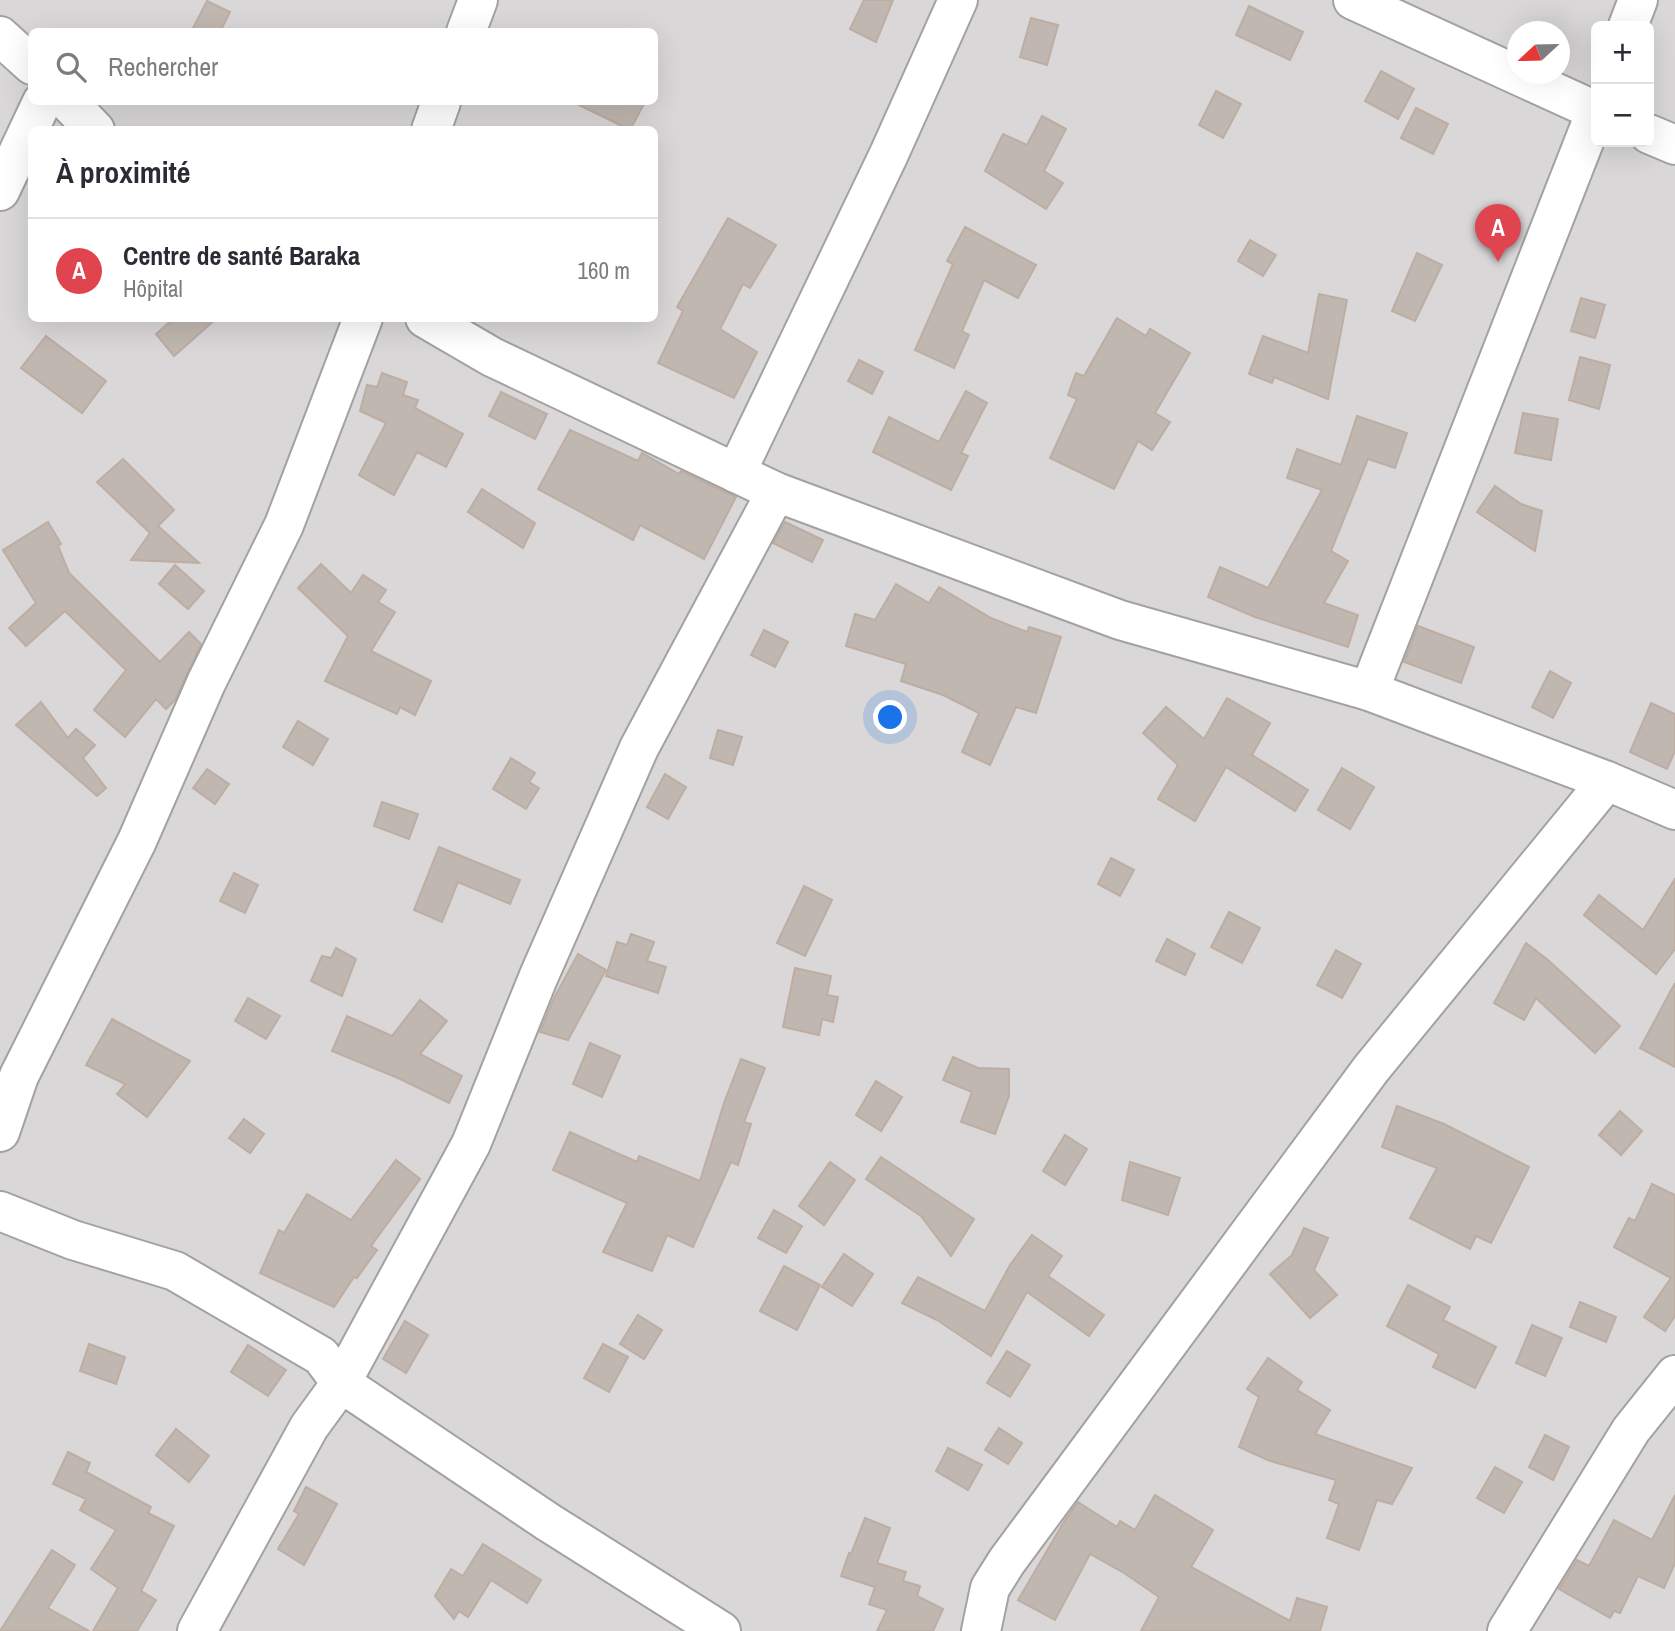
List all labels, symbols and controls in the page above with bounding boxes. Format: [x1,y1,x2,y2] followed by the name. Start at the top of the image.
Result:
[1507,21,1570,84] north arrow
[1591,21,1654,147] map controls
[1591,21,1654,84] button: +
[28,28,658,105] search box
[52,48,90,86] icon: search
[108,49,218,84] text: Rechercher
[1591,84,1654,147] button: −
[56,152,190,192] text: À proximité
[1475,204,1521,262] pin: A
[123,238,360,273] text: Centre de santé Baraka
[72,255,86,286] text: A
[578,255,630,286] text: 160 m
[123,273,183,304] text: Hôpital
[873,700,907,734] your location

